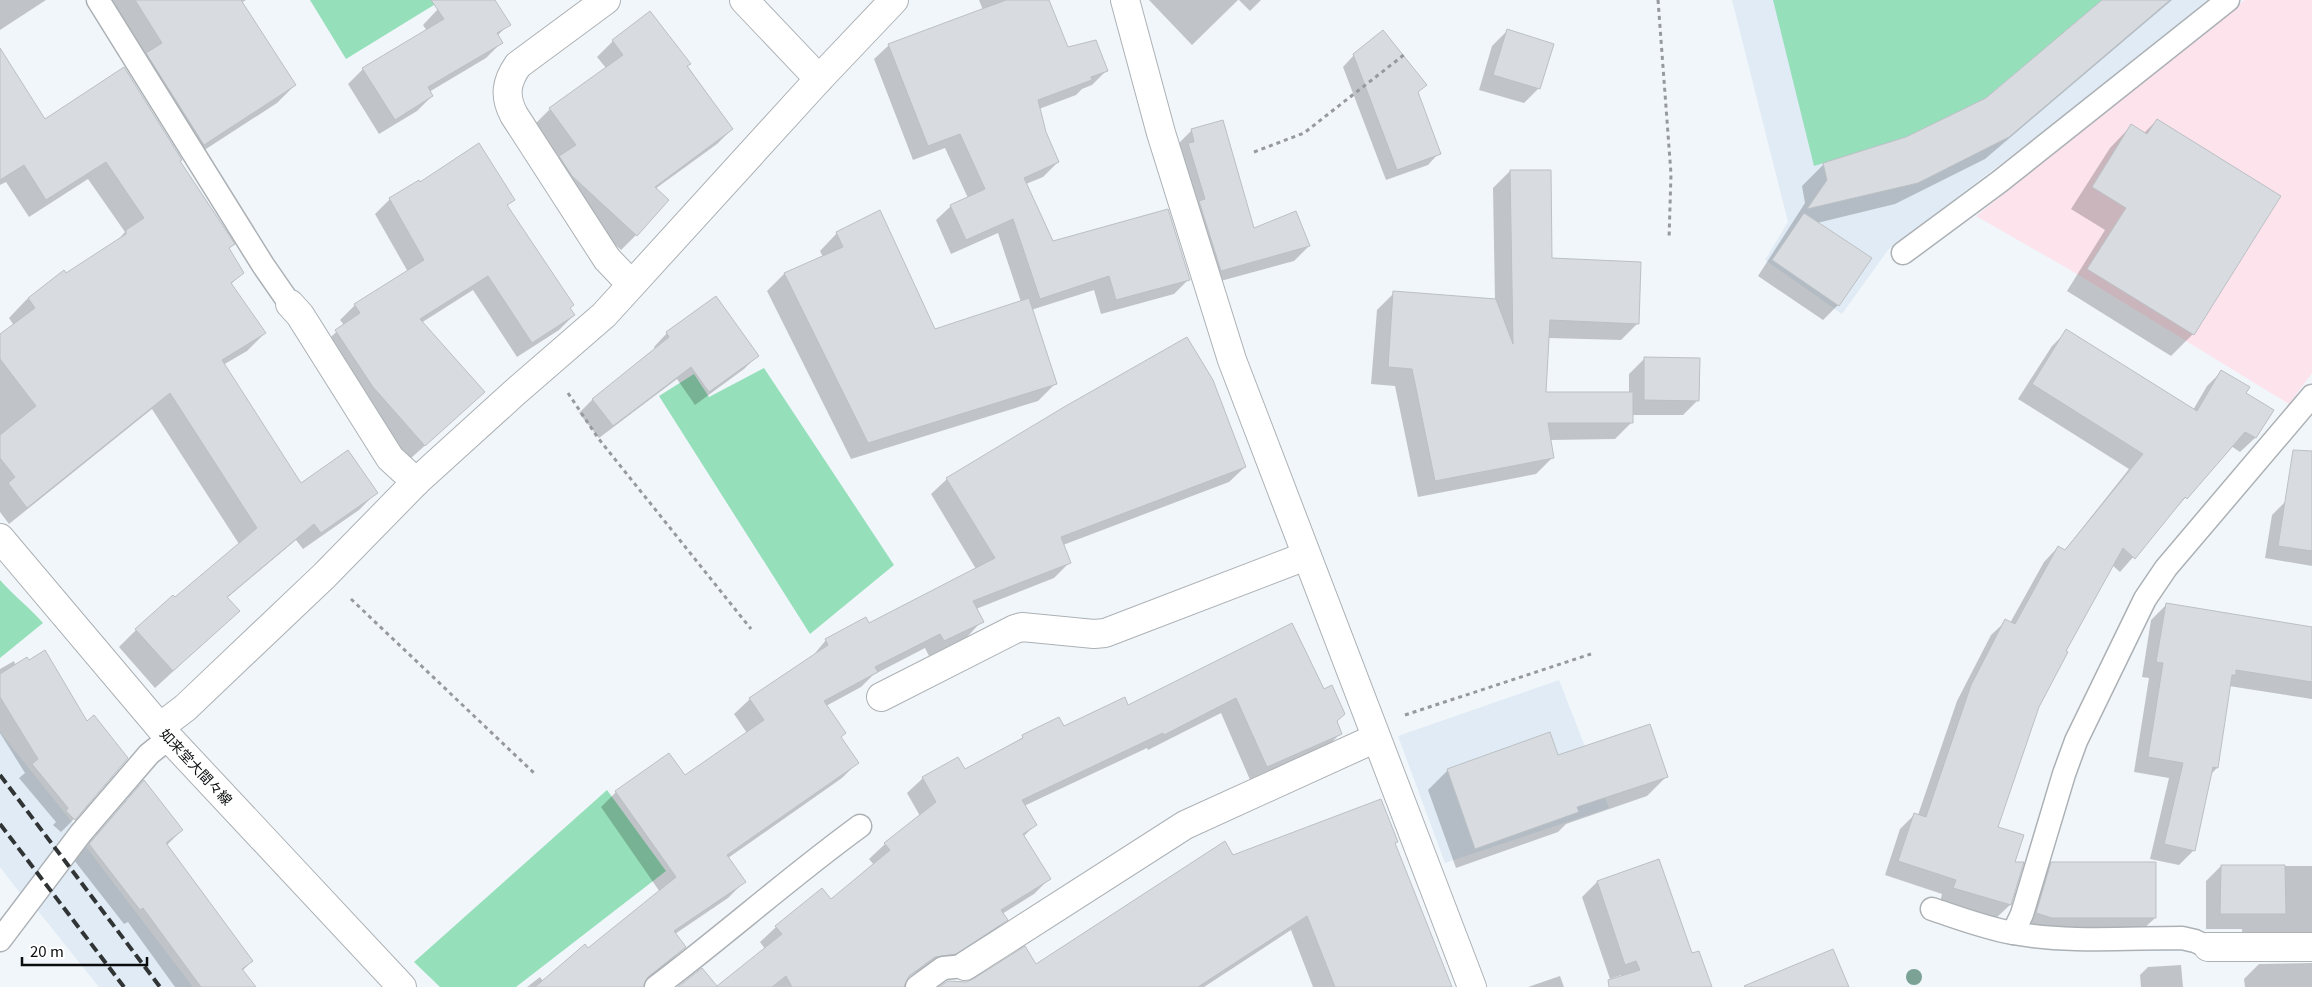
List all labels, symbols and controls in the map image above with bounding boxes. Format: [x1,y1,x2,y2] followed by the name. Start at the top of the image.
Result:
[156,724,237,809] street label: 如来堂大間々線
[22,934,148,966] scale bar
[30,940,64,961] text: 20 m

